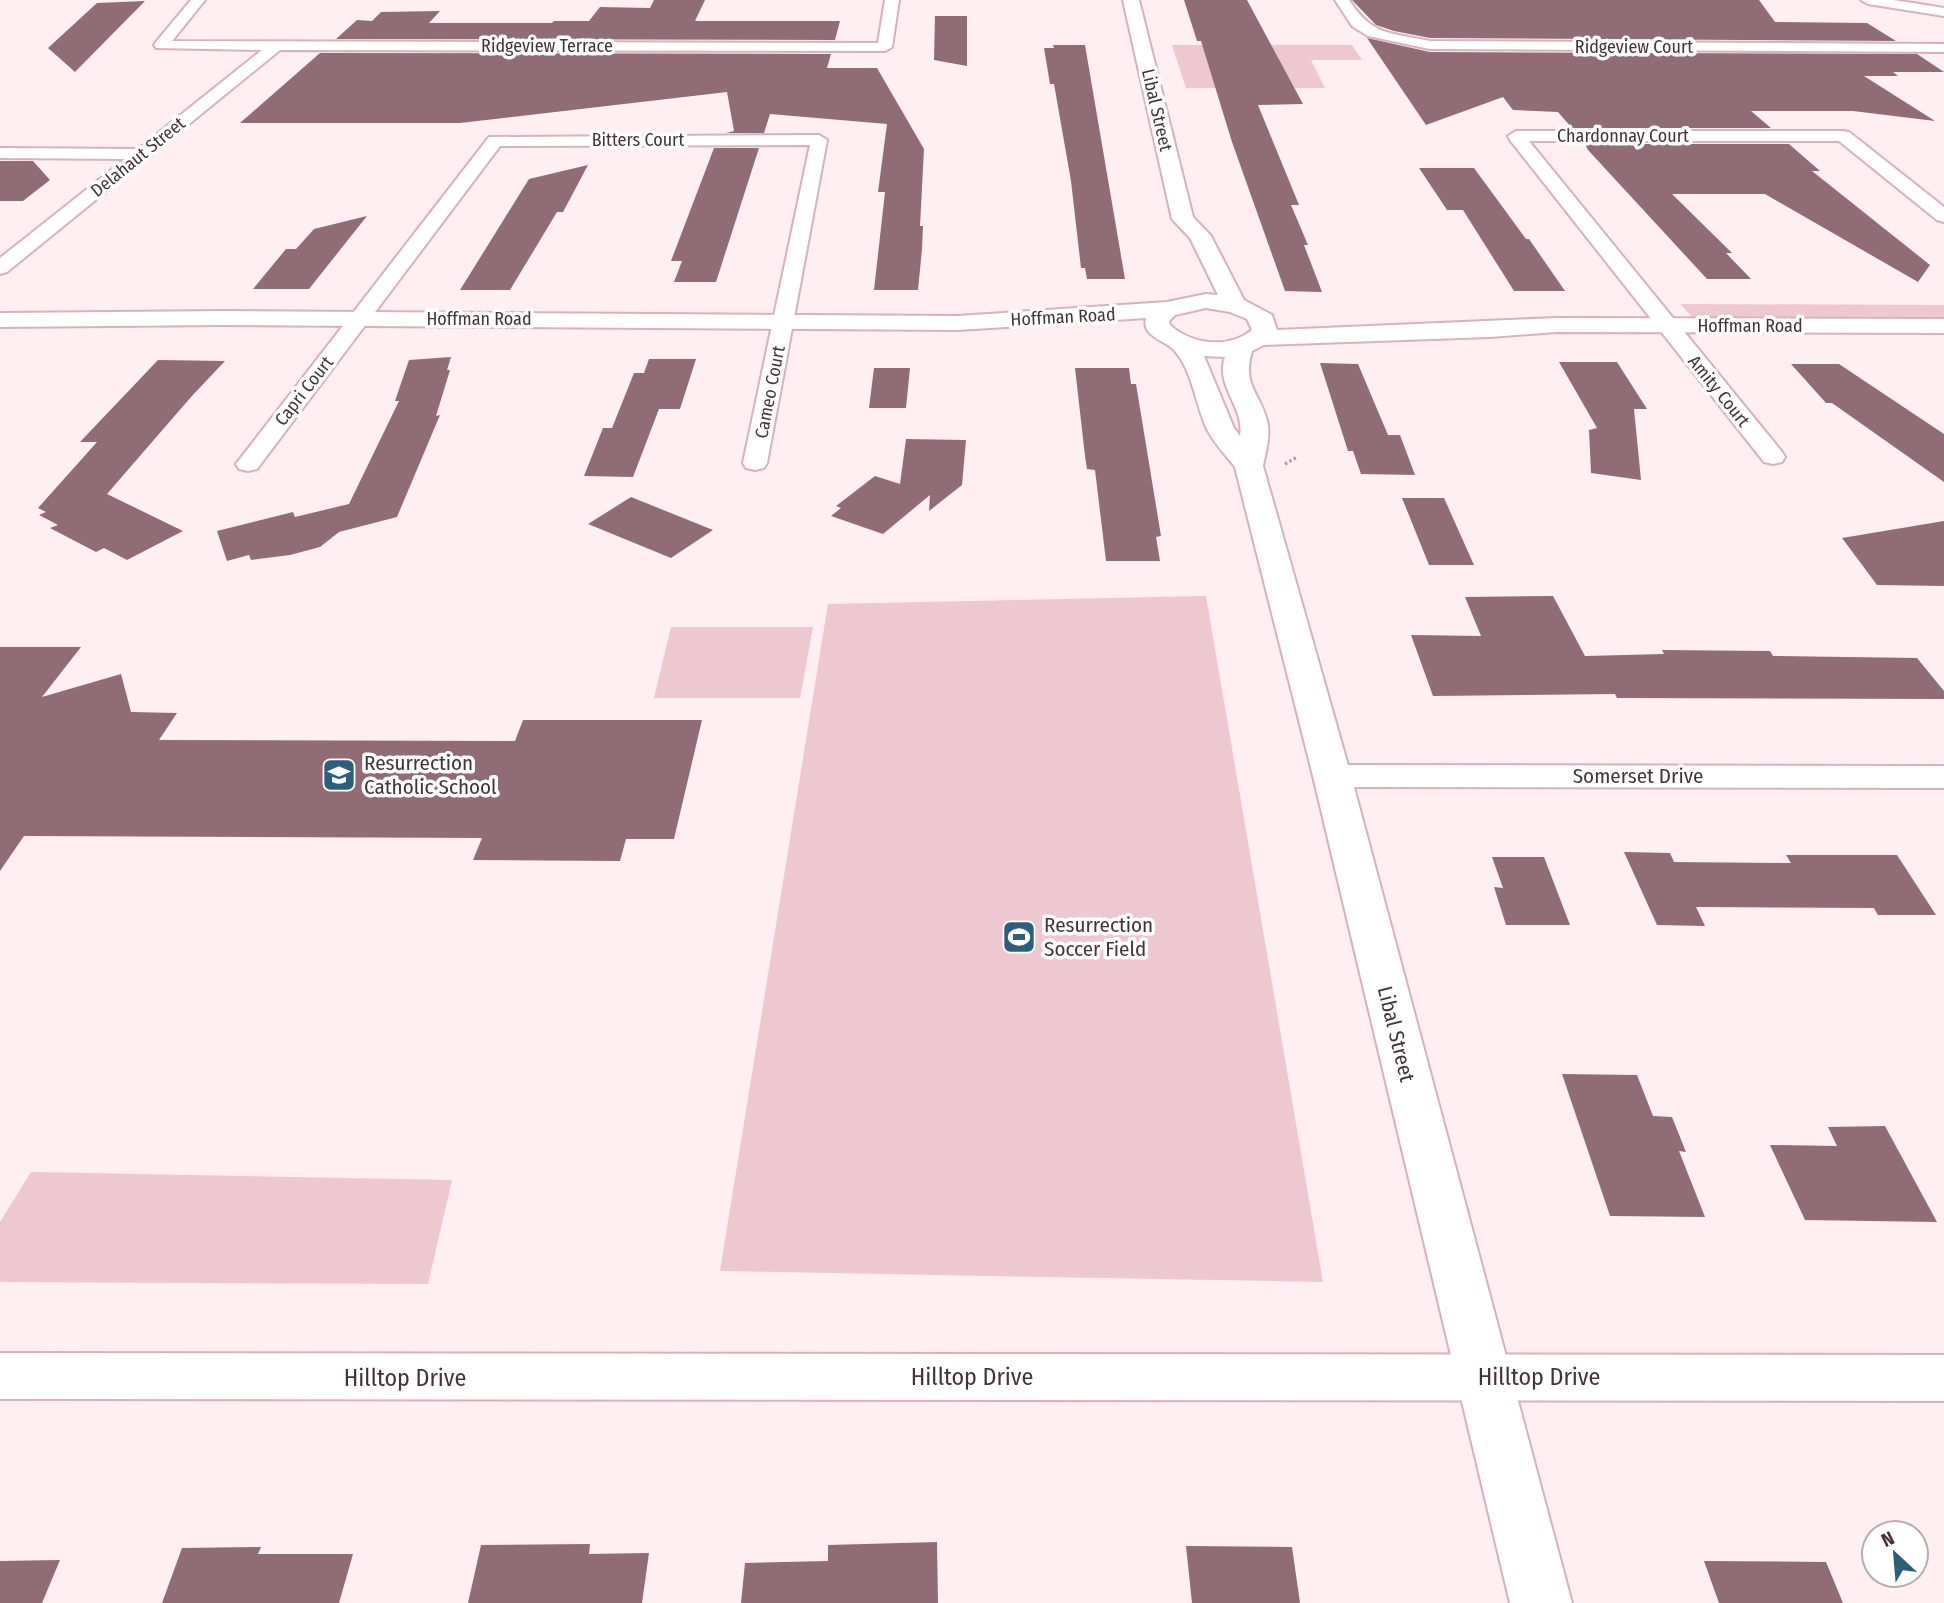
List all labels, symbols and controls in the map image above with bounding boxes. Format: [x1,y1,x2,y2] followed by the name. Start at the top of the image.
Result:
[481,35,613,57] street label: Ridgeview Terrace
[1575,36,1693,58] street label: Ridgeview Court
[1137,67,1177,153] street label: Libal Street
[86,112,190,202] street label: Delahaut Street
[1557,125,1689,147] street label: Chardonnay Court
[592,129,684,151] street label: Bitters Court
[1010,303,1116,331] street label: Hoffman Road
[426,308,532,330] street label: Hoffman Road
[1697,315,1803,337] street label: Hoffman Road
[750,344,790,440] street label: Cameo Court
[1683,351,1755,431] street label: Amity Court
[270,352,338,430] street label: Capri Court
[364,750,497,800] place label: Resurrection Catholic School
[320,756,358,794] school or university icon: Resurrection Catholic School
[1573,763,1703,789] street label: Somerset Drive
[1044,912,1153,962] place label: Resurrection Soccer Field
[1000,918,1038,956] sports icon: Resurrection Soccer Field
[1372,983,1420,1085] street label: Libal Street
[911,1363,1033,1391] street label: Hilltop Drive
[1478,1363,1600,1391] street label: Hilltop Drive
[344,1364,466,1392] street label: Hilltop Drive
[1860,1519,1930,1589] north arrow
[1878,1526,1898,1552] text: N

